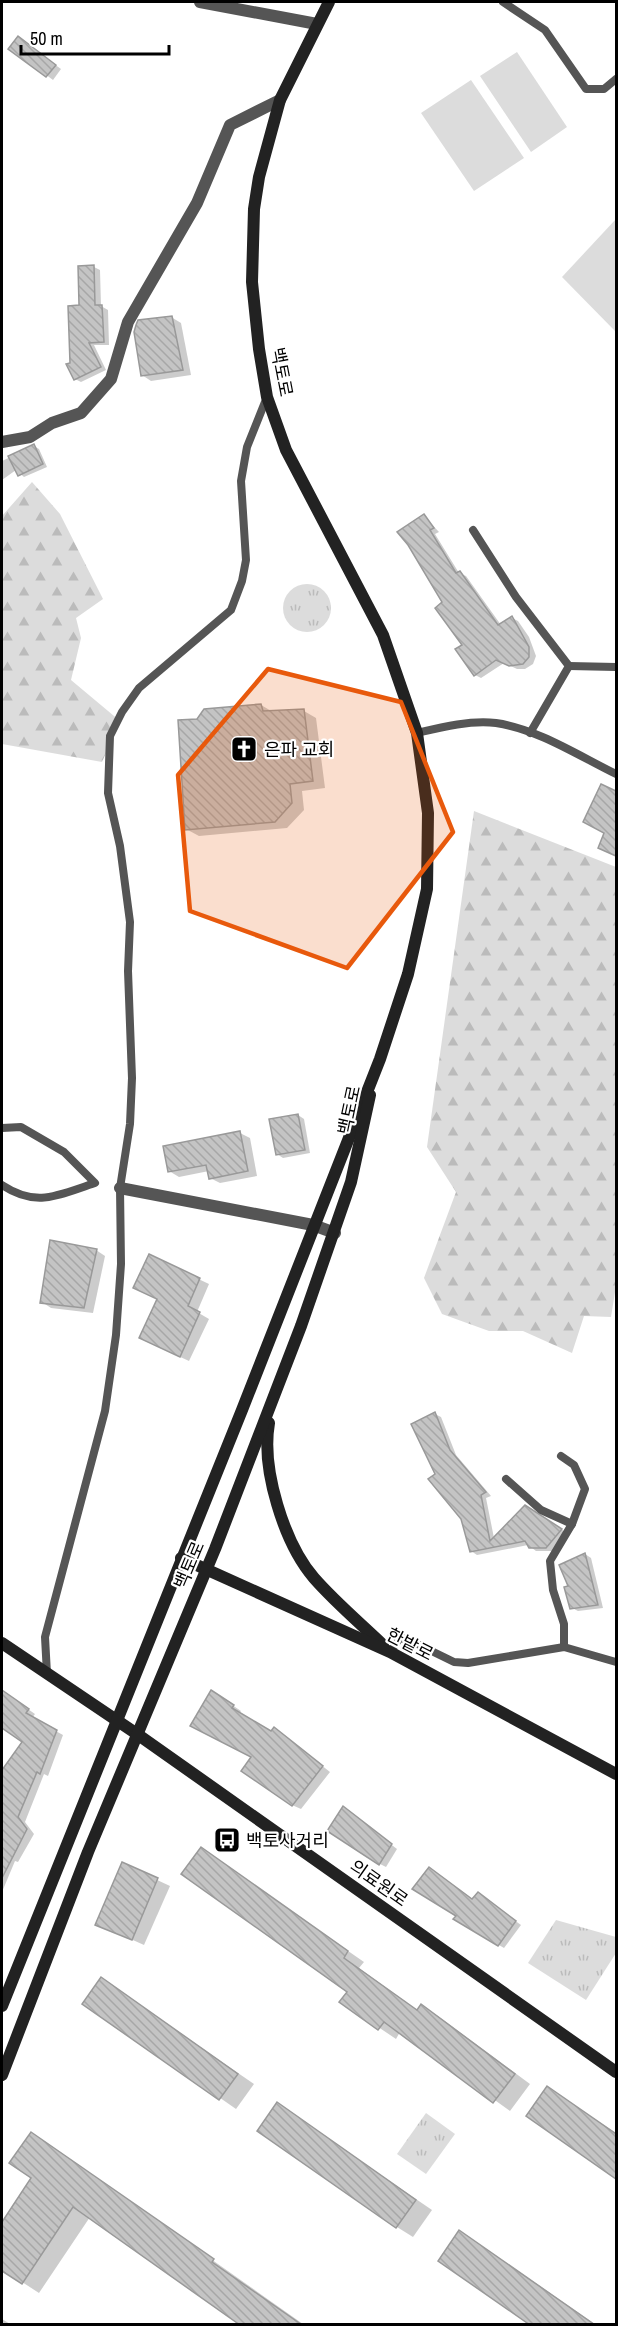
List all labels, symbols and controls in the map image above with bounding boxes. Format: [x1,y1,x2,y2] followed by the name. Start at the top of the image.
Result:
[21,18,170,56] scale bar
[30,26,63,51] text: 50 m
[265,345,299,399] street label: 백토로
[229,734,259,764] church icon: 은파 교회
[264,737,334,762] place label: 은파 교회
[332,1083,366,1137] street label: 백토로
[168,1537,210,1593] street label: 백토로
[382,1622,438,1666] street label: 한밭로
[212,1825,242,1855] bus stop icon: 백토사거리
[246,1828,329,1853] place label: 백토사거리
[345,1854,413,1912] street label: 의료원로

